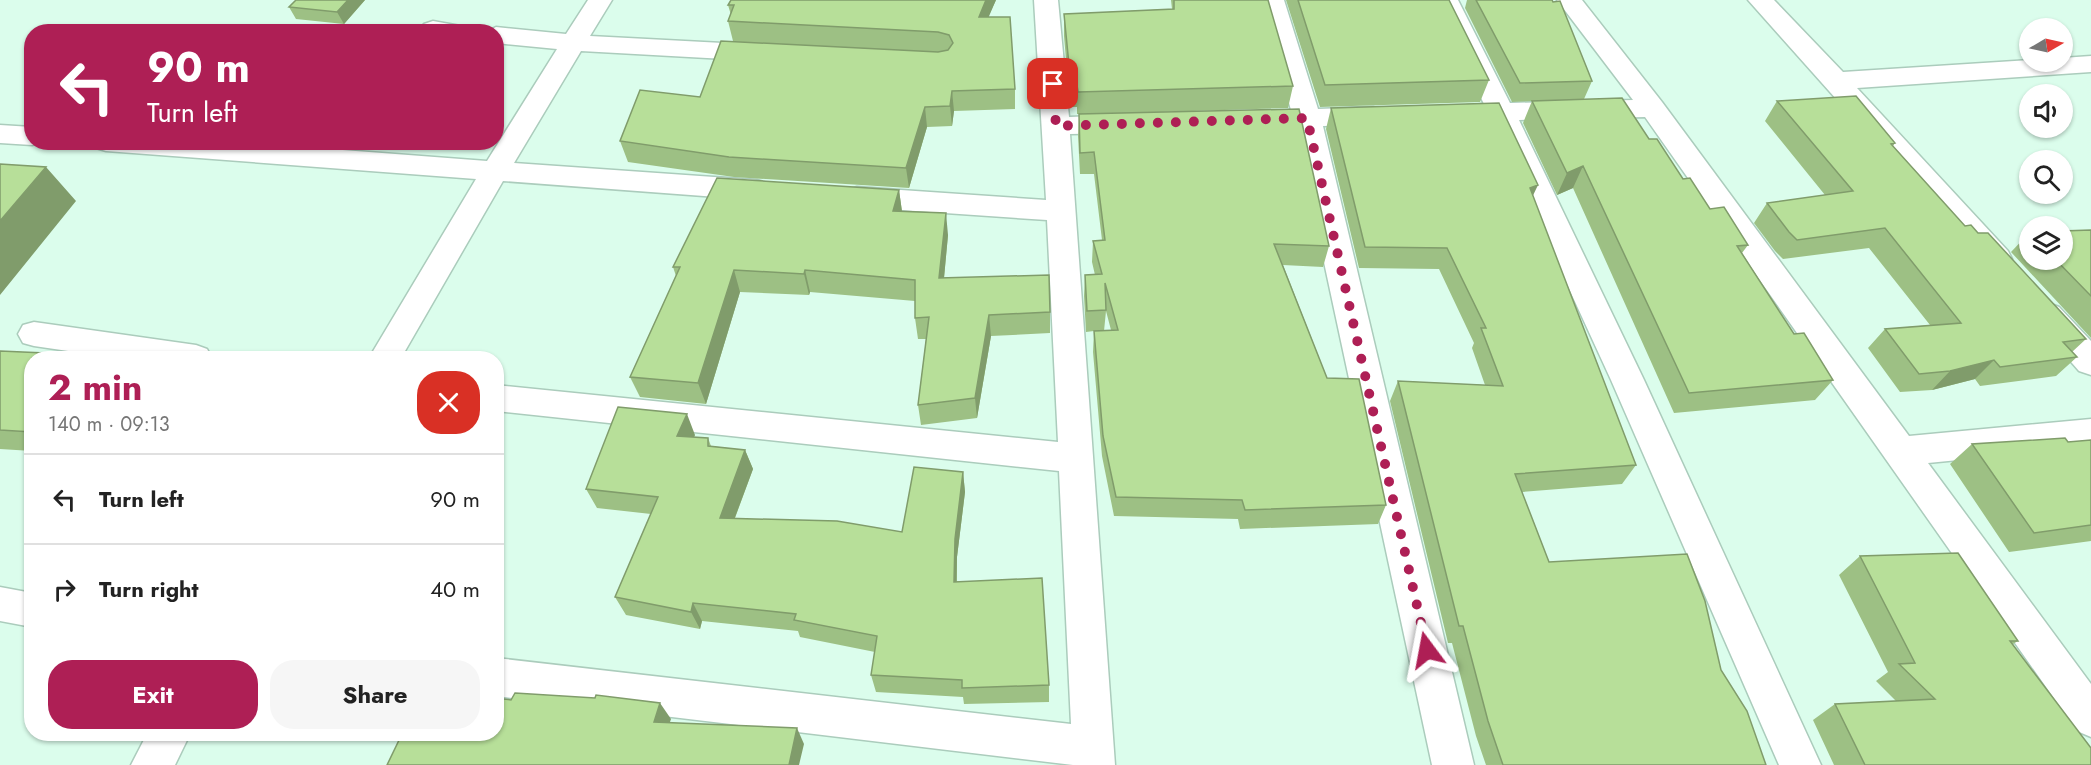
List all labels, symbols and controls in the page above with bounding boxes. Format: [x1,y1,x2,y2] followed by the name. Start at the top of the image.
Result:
[2019,18,2073,72] north arrow
[2019,18,2073,270] map controls
[147,37,250,98] text: 90 m
[48,48,126,126] icon: left
[1027,58,1078,109] pin
[1036,67,1069,100] icon: arrive
[2019,84,2073,138] button: sound
[147,93,237,132] text: Turn left
[2019,150,2073,204] button: search
[2019,216,2073,270] button: layers
[48,361,143,413] text: 2 min
[417,371,480,434] button: close
[48,410,170,439] text: 140 m · 09:13
[48,483,81,516] icon: left
[99,483,184,515] text: Turn left
[430,483,480,515] text: 90 m
[48,573,81,606] icon: right
[99,573,199,605] text: Turn right
[430,573,480,605] text: 40 m
[1395,618,1459,682] position arrow
[48,660,258,729] button: Exit
[270,660,480,729] button: Share

